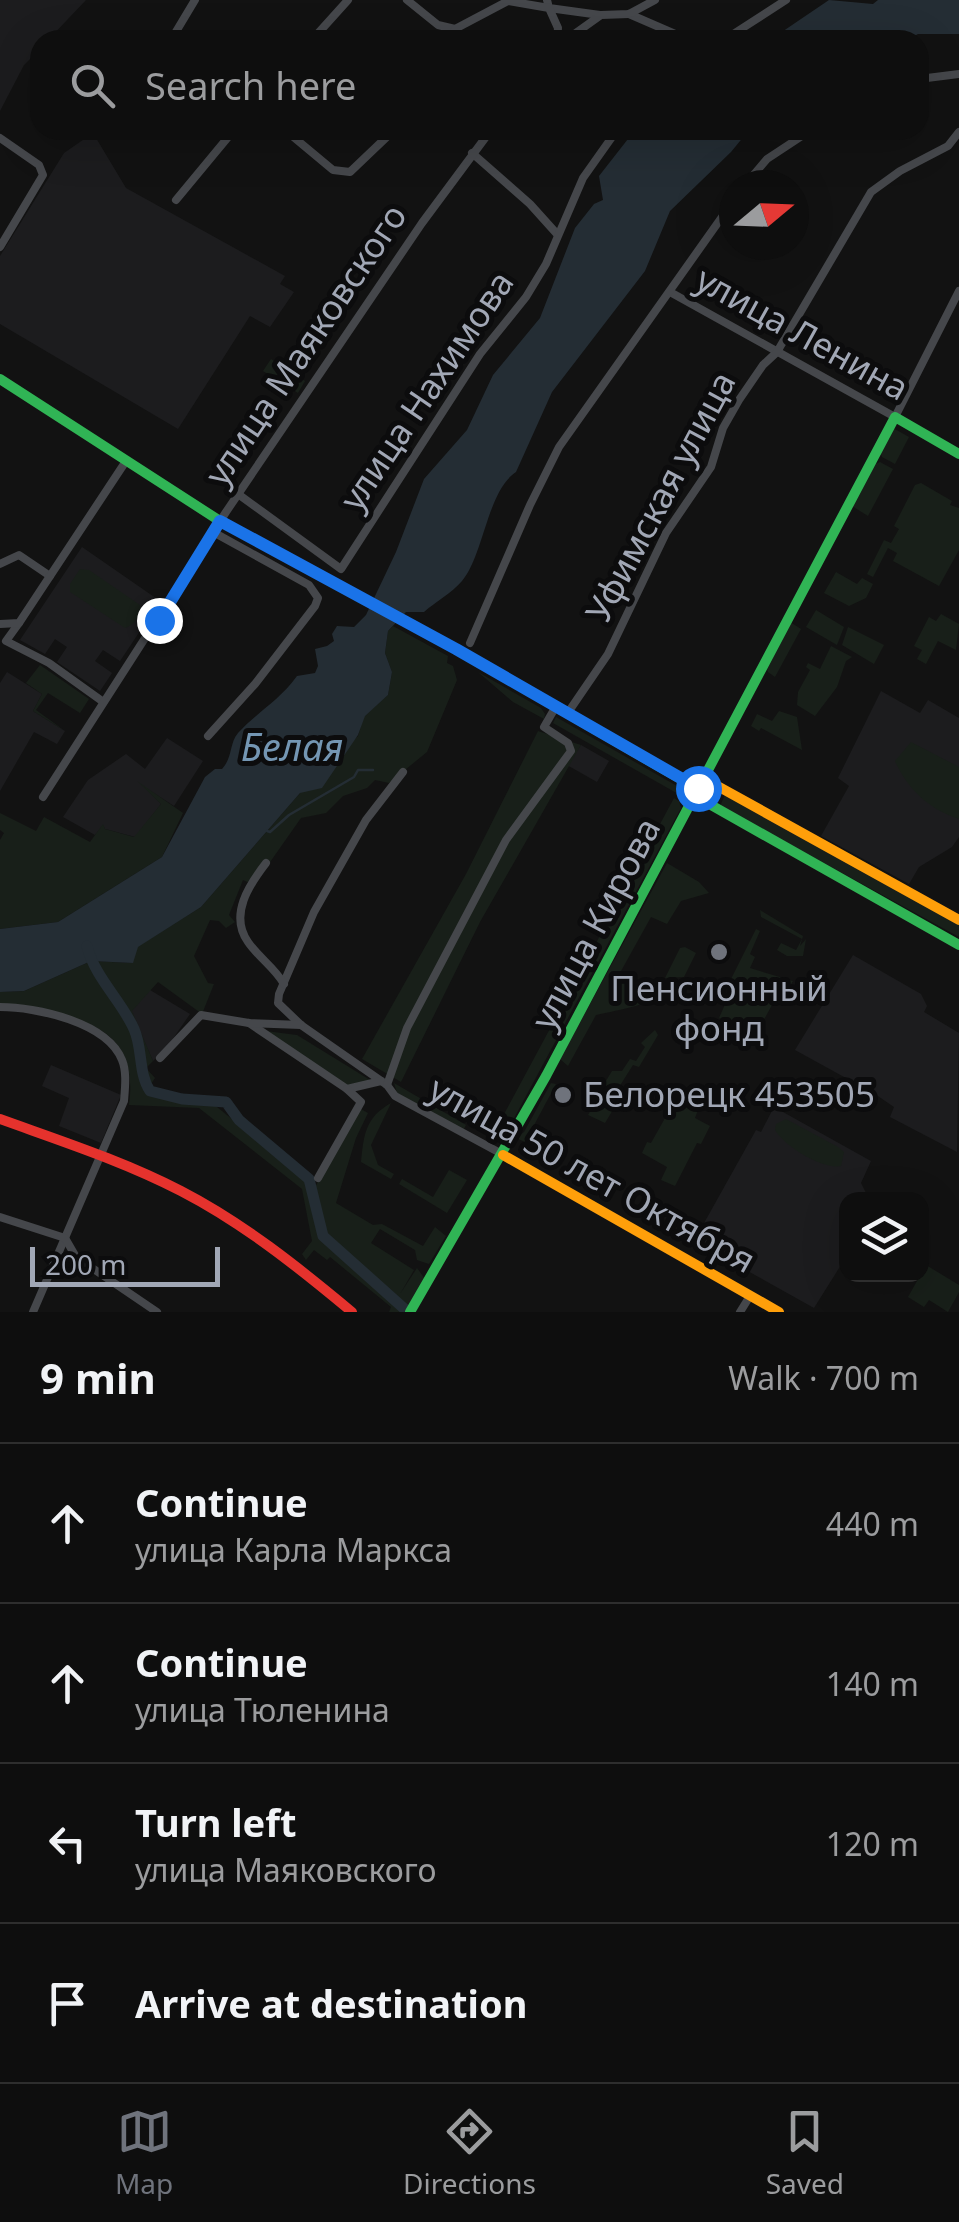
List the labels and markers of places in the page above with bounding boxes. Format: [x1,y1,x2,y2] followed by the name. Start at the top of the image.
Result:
[708,941,730,963] marker: Пенсионный фонд
[610,964,828,1051] place label: Пенсионный фонд
[583,1070,875,1117] place label: Белорецк 453505
[552,1084,574,1106] marker: Белорецк 453505

